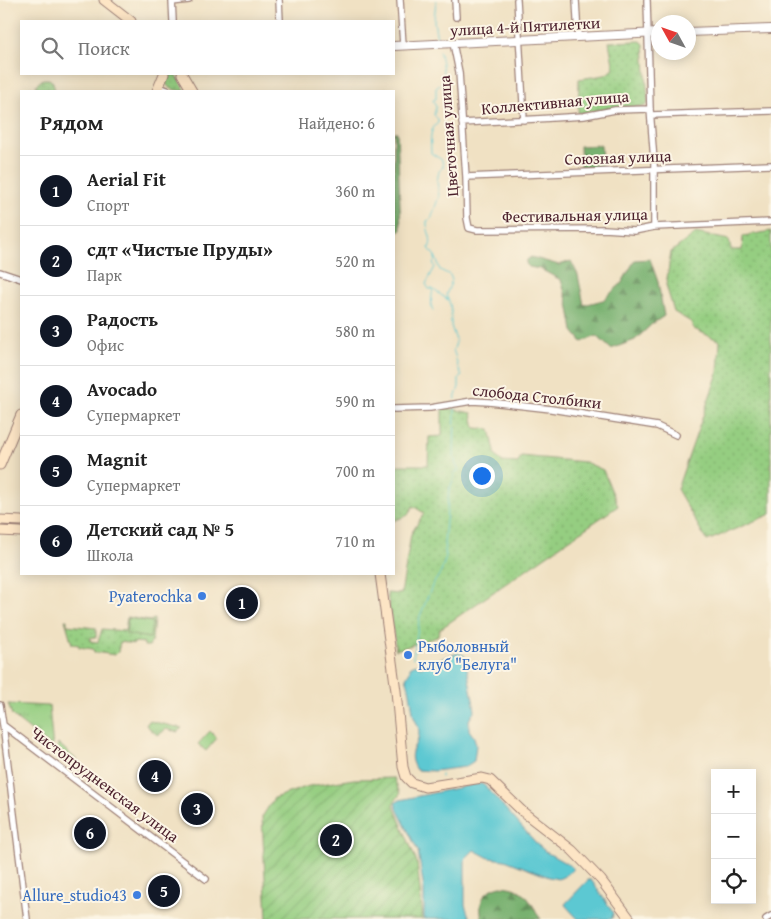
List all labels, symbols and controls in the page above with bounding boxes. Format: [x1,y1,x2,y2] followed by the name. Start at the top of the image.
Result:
[448,10,601,42] street label: улица 4-й Пятилетки
[651,15,696,60] north arrow
[20,20,395,75] search box
[38,34,66,62] icon: search
[78,34,130,62] text: Поиск
[432,74,464,198] street label: Цветочная улица
[480,84,630,120] street label: Коллективная улица
[40,107,103,138] text: Рядом
[298,111,375,135] text: Найдено: 6
[564,143,672,171] street label: Союзная улица
[87,165,166,193] text: Aerial Fit
[52,179,60,203] text: 1
[335,179,375,203] text: 360 m
[87,193,129,217] text: Спорт
[502,202,648,228] street label: Фестивальная улица
[87,235,273,263] text: сдт «Чистые Пруды»
[52,249,60,273] text: 2
[335,249,375,273] text: 520 m
[87,263,122,287] text: Парк
[87,305,158,333] text: Радость
[52,319,60,343] text: 3
[335,319,375,343] text: 580 m
[87,333,124,357] text: Офис
[87,375,157,403] text: Avocado
[471,377,603,415] street label: слобода Столбики
[52,389,60,413] text: 4
[335,389,375,413] text: 590 m
[87,403,180,427] text: Супермаркет
[87,445,147,473] text: Magnit
[52,459,60,483] text: 5
[335,459,375,483] text: 700 m
[469,463,495,489] your location
[87,473,180,497] text: Супермаркет
[87,515,234,543] text: Детский сад № 5
[52,529,60,553] text: 6
[335,529,375,553] text: 710 m
[87,543,133,567] text: Школа
[109,584,192,608] place label: Pyaterochka
[226,584,258,622] pin: 1
[196,590,208,602] marker: Pyaterochka
[418,634,517,676] place label: Рыболовный клуб "Белуга"
[402,649,414,661] marker: Рыболовный клуб "Белуга"
[26,720,185,848] street label: Чистопрудненская улица
[139,757,171,795] pin: 4
[711,769,756,904] map controls
[711,769,756,814] button: +
[181,790,213,828] pin: 3
[74,814,106,852] pin: 6
[711,814,756,859] button: −
[320,821,352,859] pin: 2
[711,859,756,904] button: locate
[148,872,180,910] pin: 5
[22,883,127,907] place label: Allure_studio43
[131,889,143,901] marker: Allure_studio43

